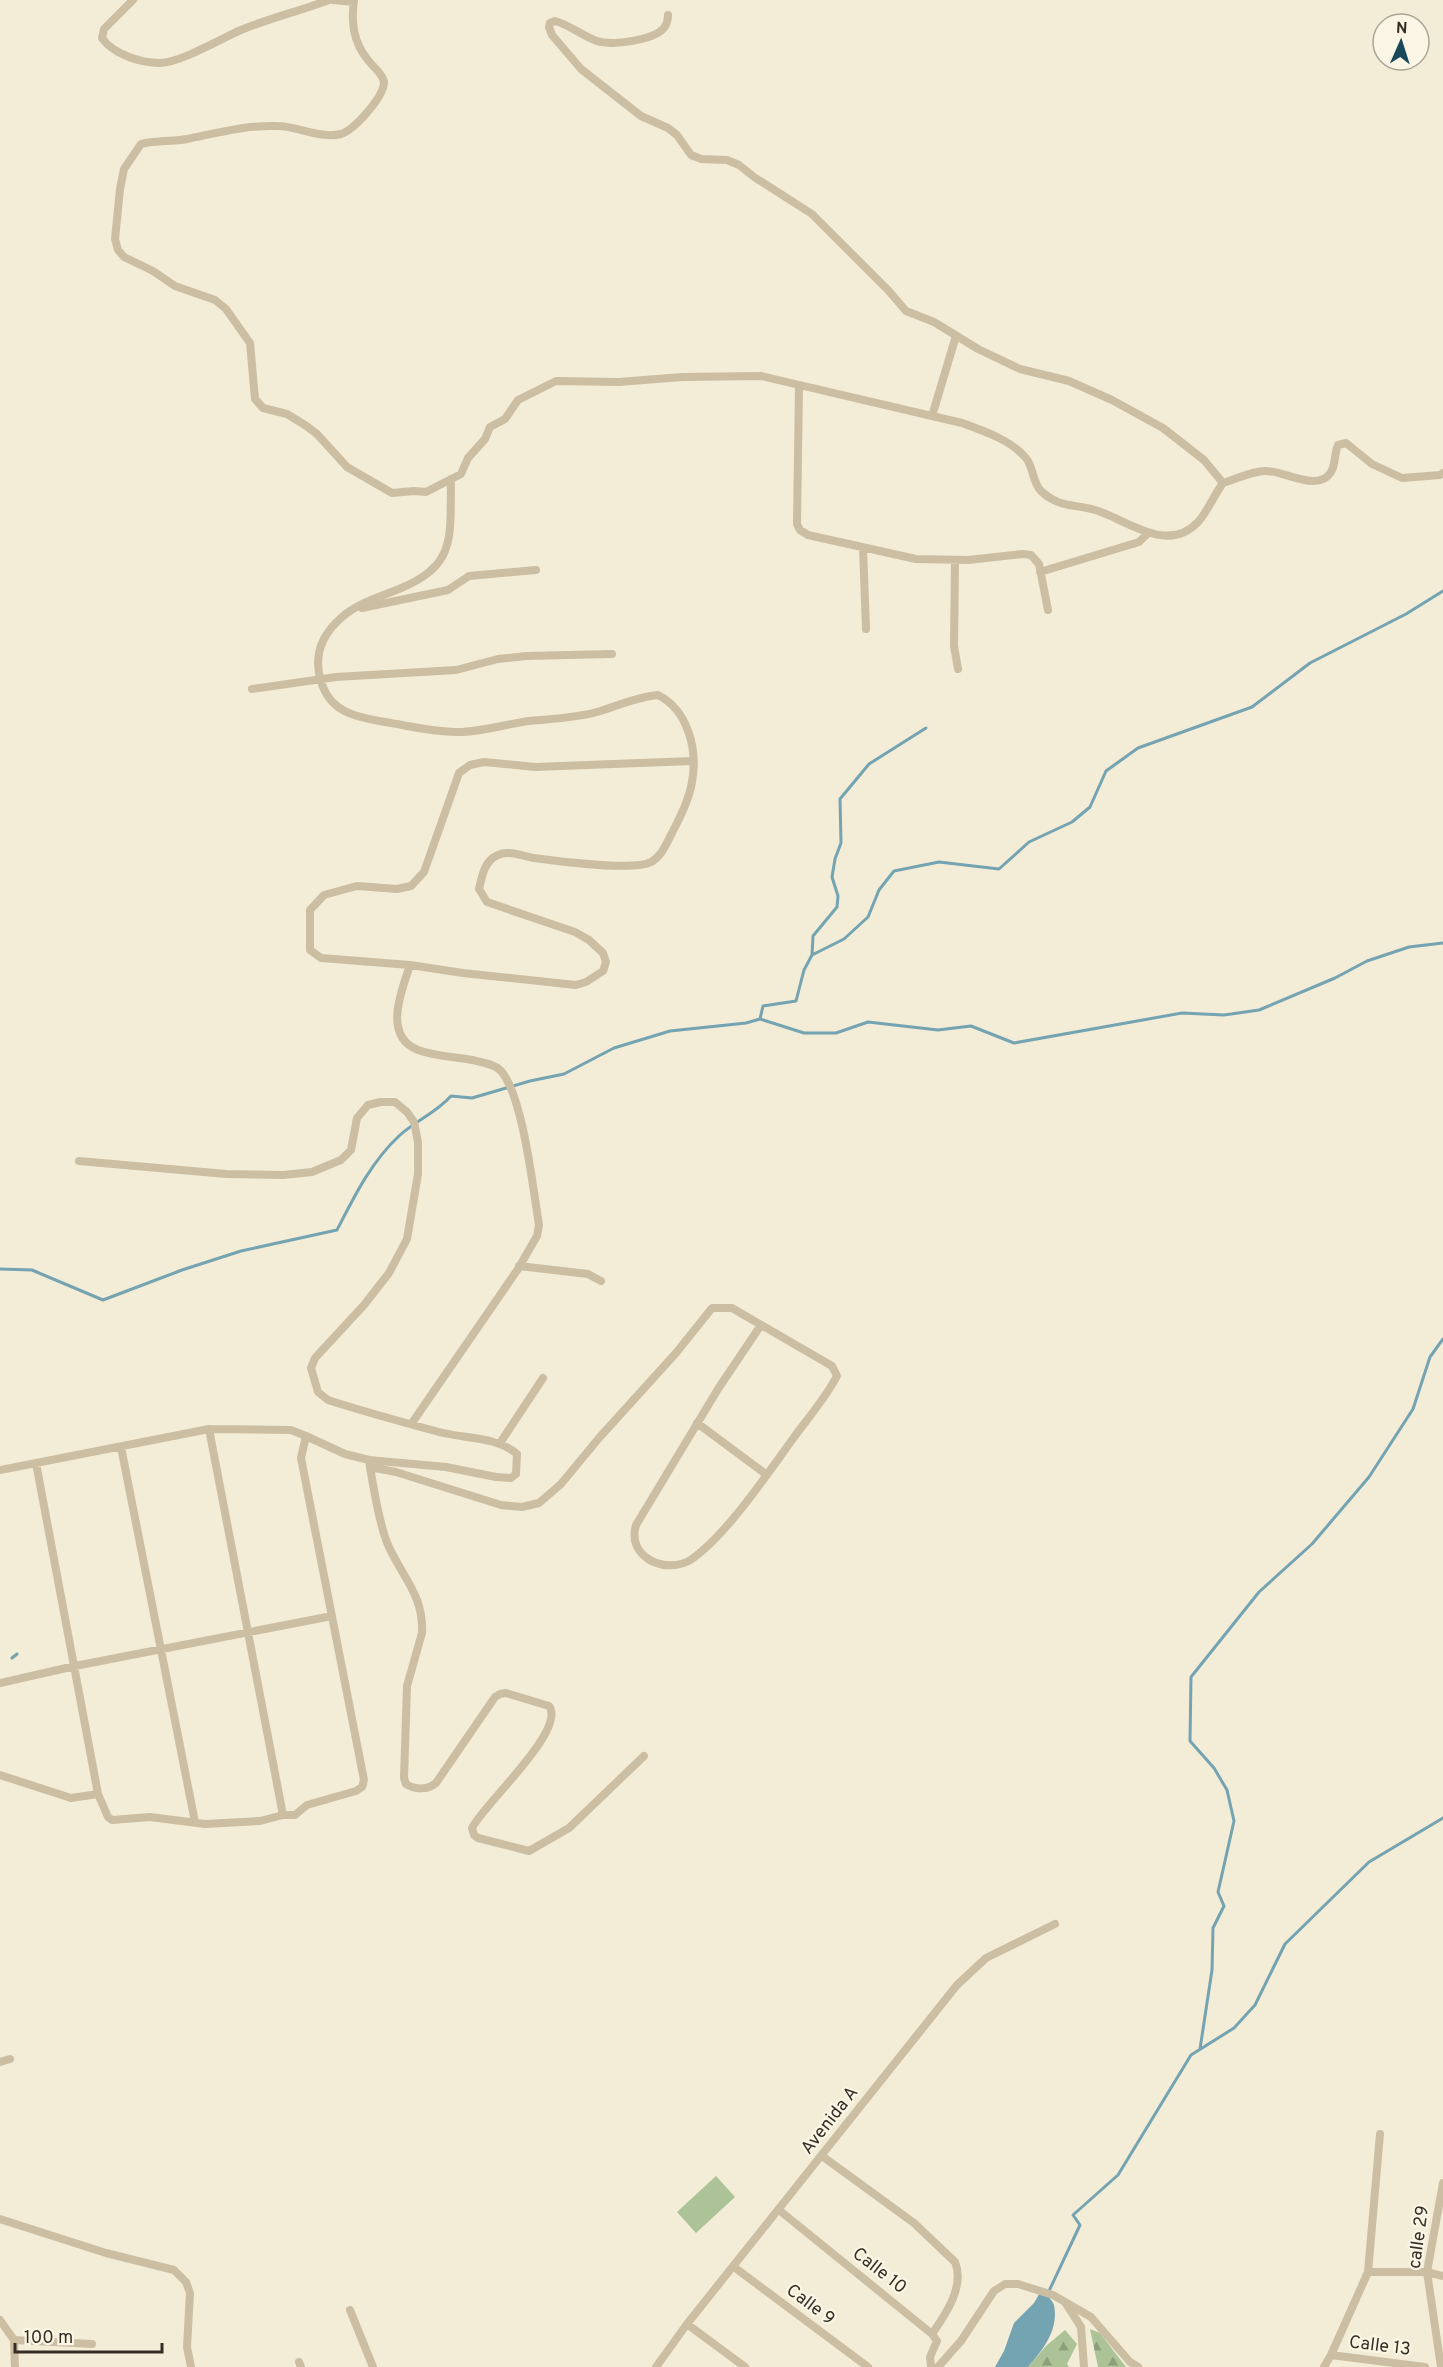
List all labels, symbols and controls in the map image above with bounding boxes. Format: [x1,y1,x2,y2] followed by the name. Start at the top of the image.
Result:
[1371,12,1431,72] north arrow
[1395,19,1408,39] text: N
[796,2082,864,2160] street label: Avenida A
[1404,2204,1435,2270] street label: calle 29
[847,2243,911,2300] street label: Calle 10
[781,2279,839,2331] street label: Calle 9
[15,2316,162,2354] scale bar
[24,2327,73,2350] text: 100 m
[1348,2331,1412,2362] street label: Calle 13

